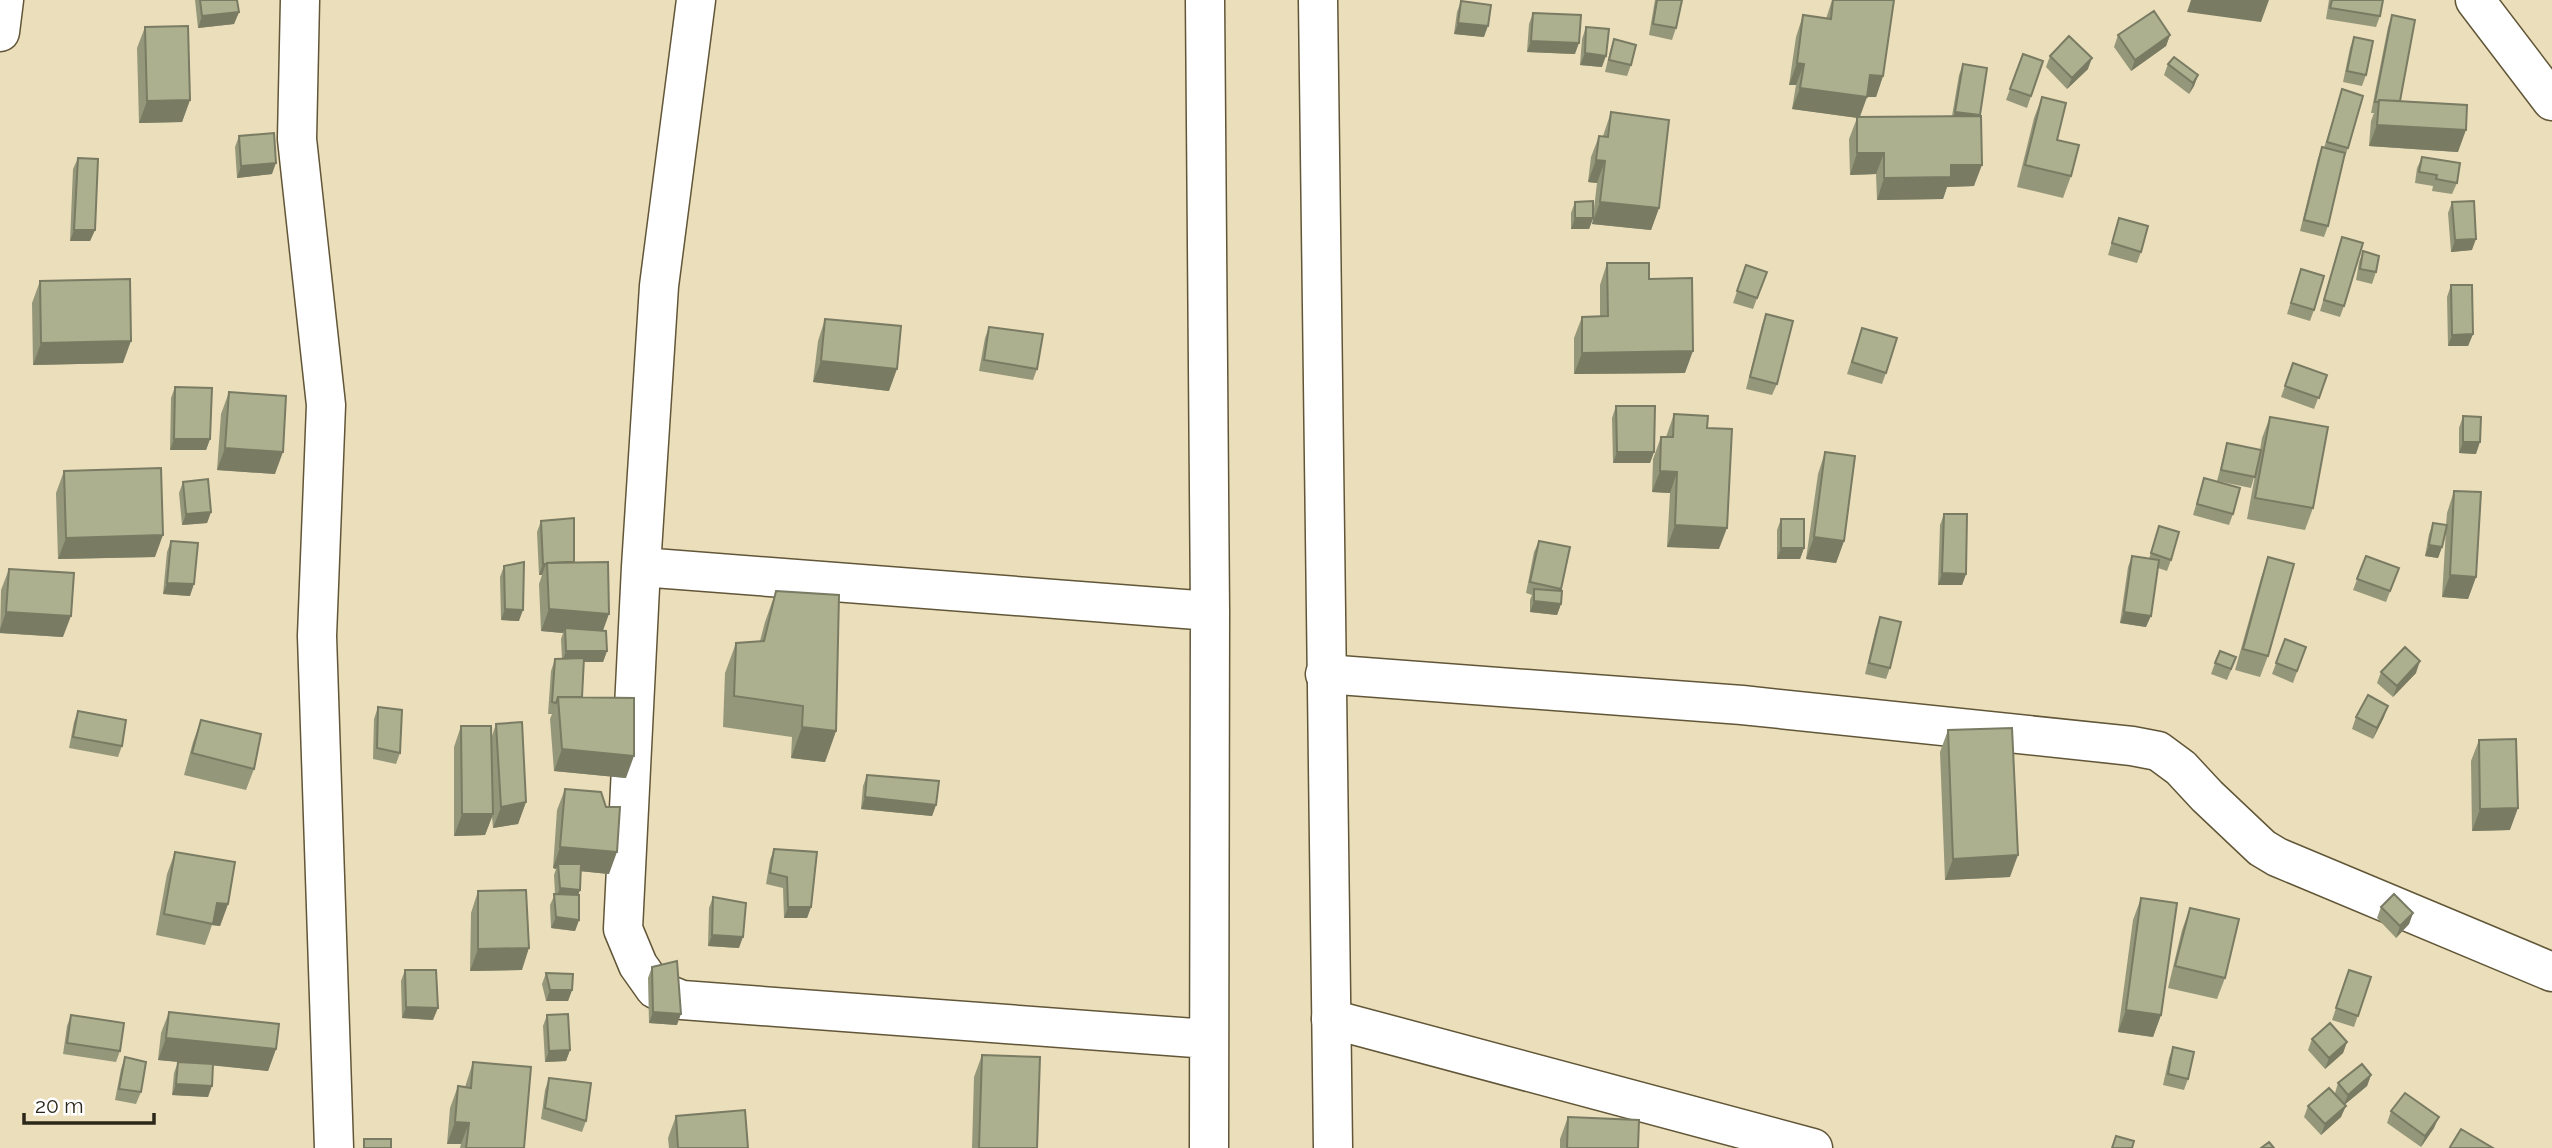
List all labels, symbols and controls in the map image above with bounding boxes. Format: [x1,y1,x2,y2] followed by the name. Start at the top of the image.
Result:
[24,1082,154,1126] scale bar
[35,1093,83,1118] text: 20 m

